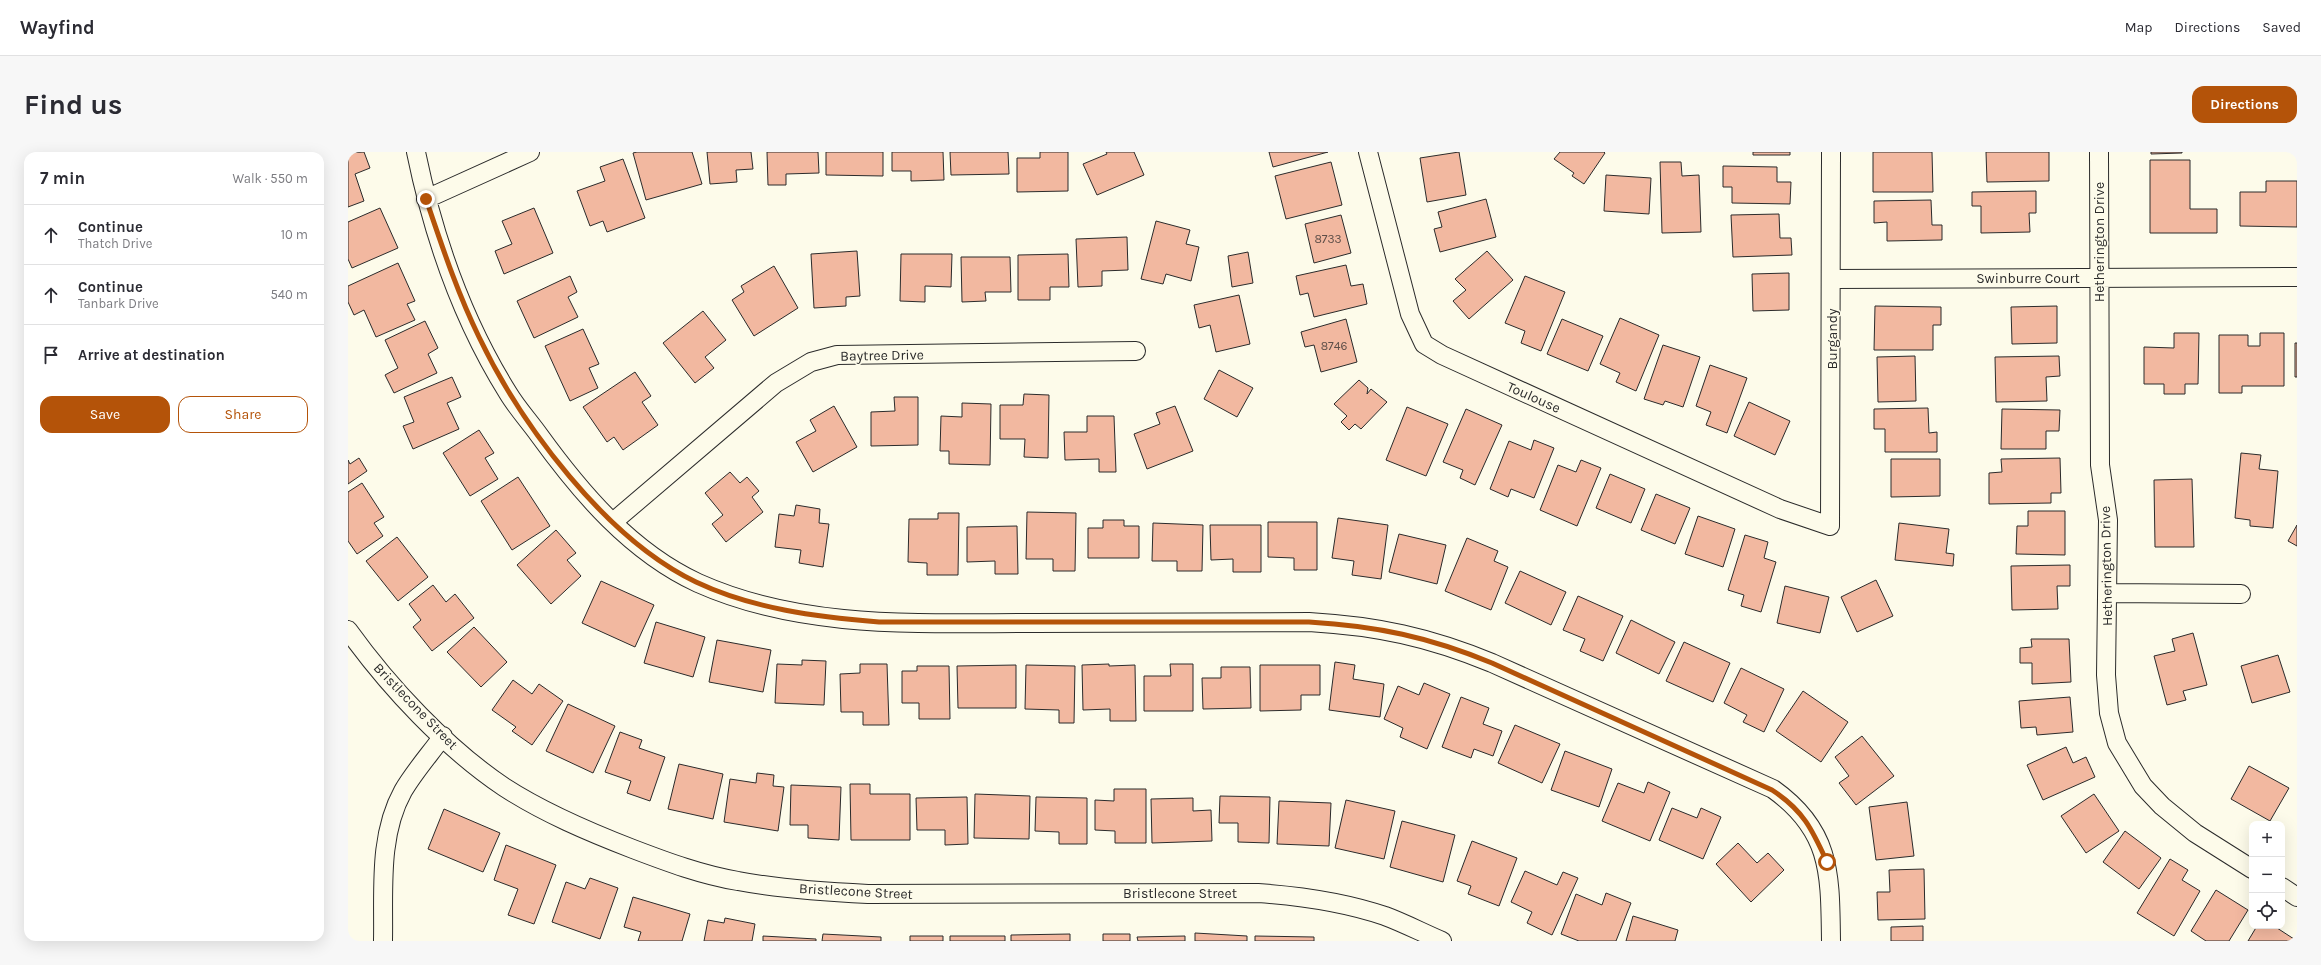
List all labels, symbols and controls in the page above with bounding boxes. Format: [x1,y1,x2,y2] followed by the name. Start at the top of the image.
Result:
[20,17,95,39] text: Wayfind
[2125,19,2153,36] text: Map
[2175,19,2240,36] text: Directions
[2262,19,2301,36] text: Saved
[2192,86,2297,123] button: Directions
[24,88,123,121] text: Find us
[40,168,85,188] text: 7 min
[233,171,308,186] text: Walk · 550 m
[2091,182,2108,302] street label: Hetherington Drive
[417,190,435,208] route end
[78,218,143,236] text: Continue
[40,224,62,246] icon: ahead
[281,227,308,242] text: 10 m
[1314,232,1342,246] house number: 8733
[78,236,152,251] text: Thatch Drive
[1976,270,2080,287] street label: Swinburre Court
[78,278,143,296] text: Continue
[40,284,62,306] icon: ahead
[270,287,308,302] text: 540 m
[78,296,159,311] text: Tanbark Drive
[1824,308,1841,369] street label: Burgandy
[1321,339,1347,353] house number: 8746
[40,344,62,366] icon: arrive
[78,346,225,364] text: Arrive at destination
[840,346,924,365] street label: Baytree Drive
[1504,378,1563,417] street label: Toulouse
[40,396,170,433] button: Save
[178,396,308,433] button: Share
[2097,506,2116,626] street label: Hetherington Drive
[370,659,461,753] street label: Bristlecone Street
[2249,821,2285,929] map controls
[2249,821,2285,857] button: +
[1818,853,1836,871] route start
[2249,857,2285,893] button: −
[799,880,913,903] street label: Bristlecone Street
[1123,885,1237,902] street label: Bristlecone Street
[2249,893,2285,929] button: locate

